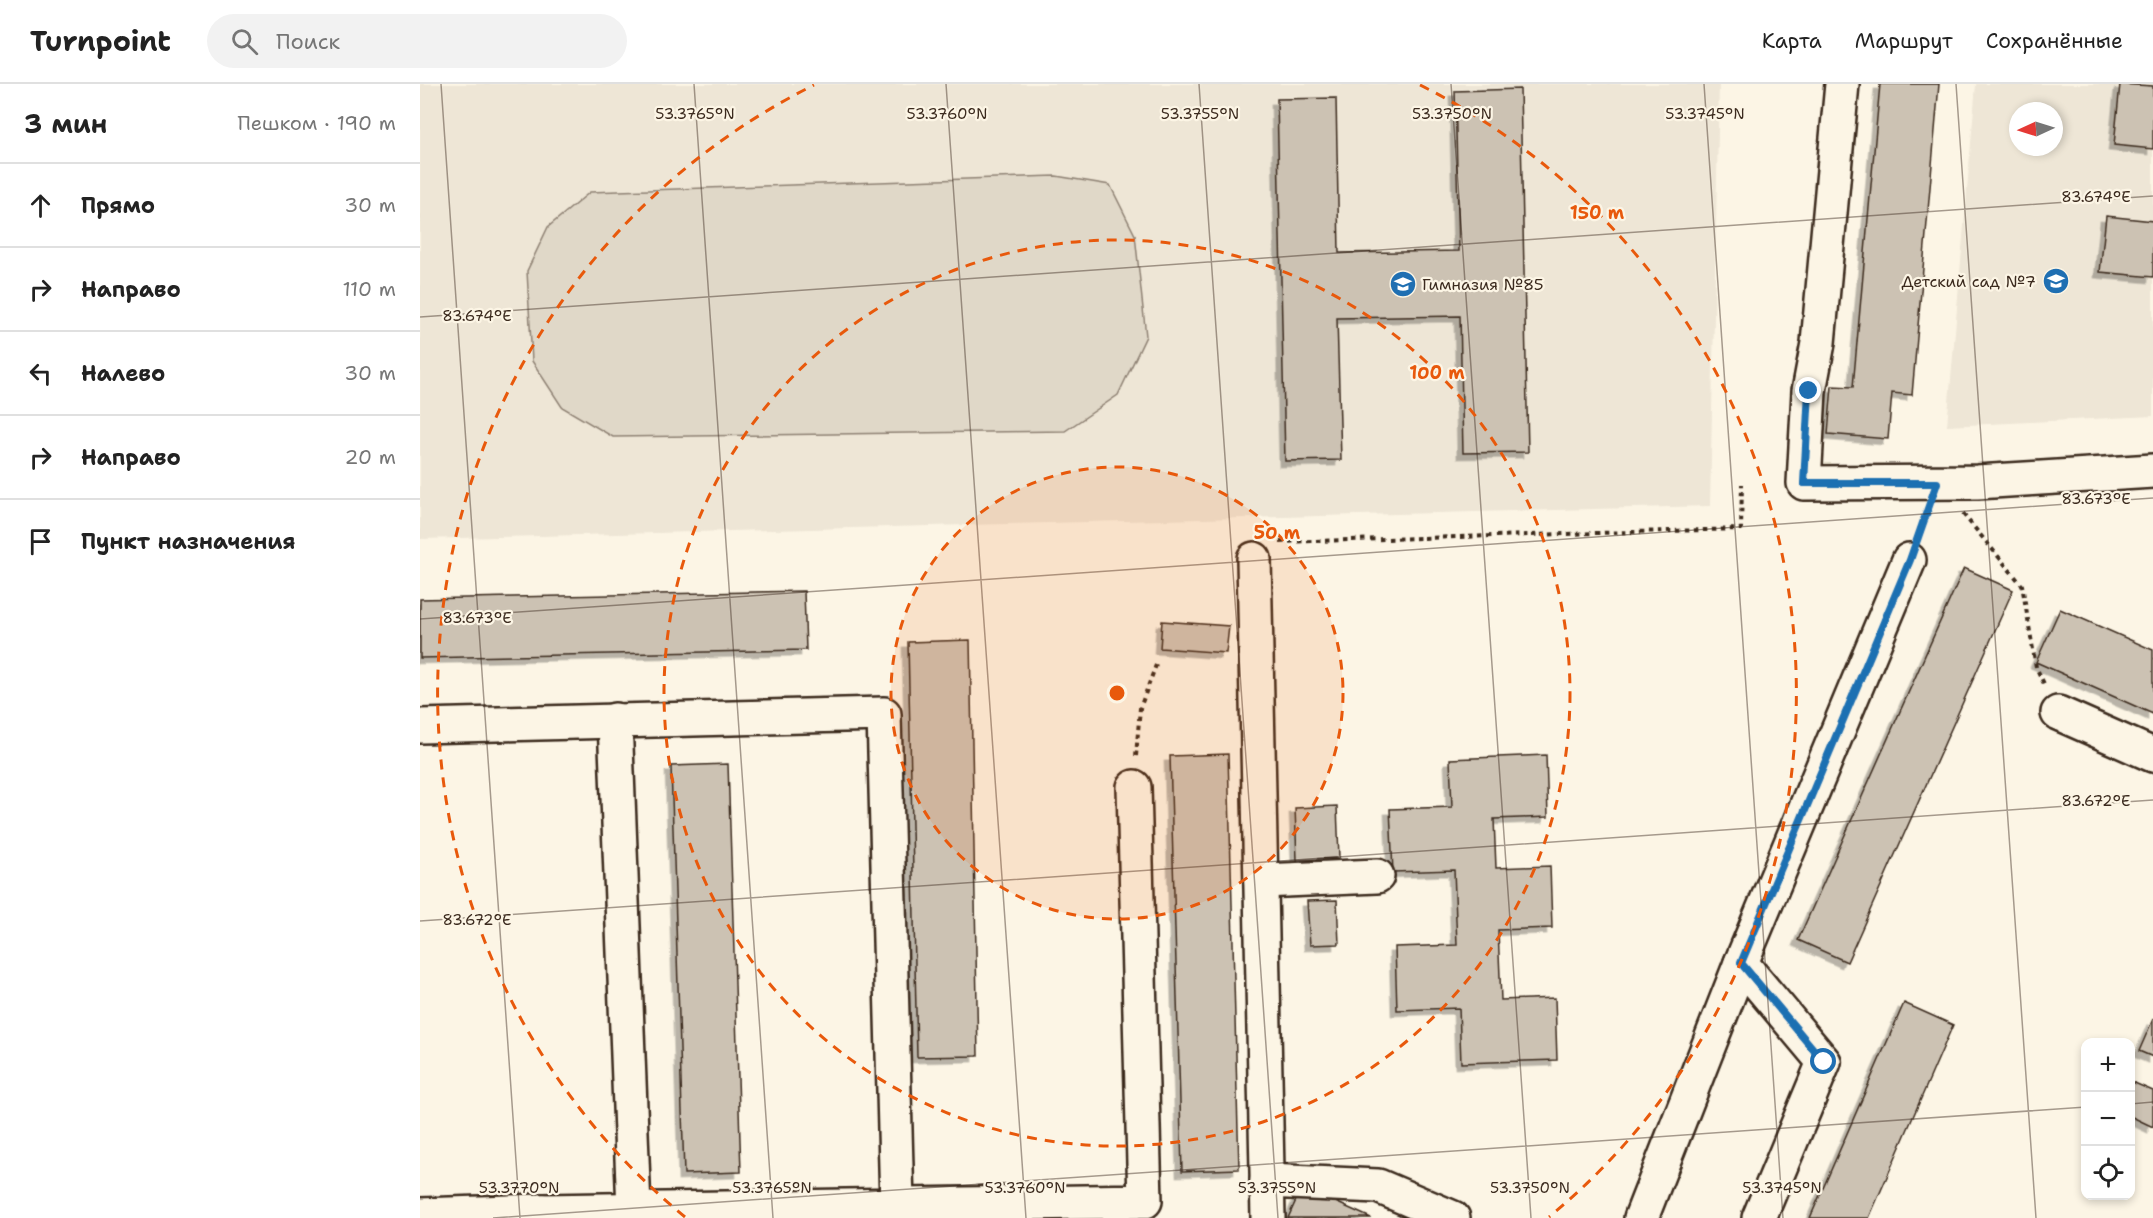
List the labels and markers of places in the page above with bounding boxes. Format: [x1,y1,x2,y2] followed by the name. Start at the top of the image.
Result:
[2041,266,2071,296] school or university icon: Детский сад №7
[1388,269,1418,299] school or university icon: Гимназия №85
[1901,271,2036,292] place label: Детский сад №7
[1422,274,1544,295] place label: Гимназия №85
[1107,683,1127,703] centre of rings

